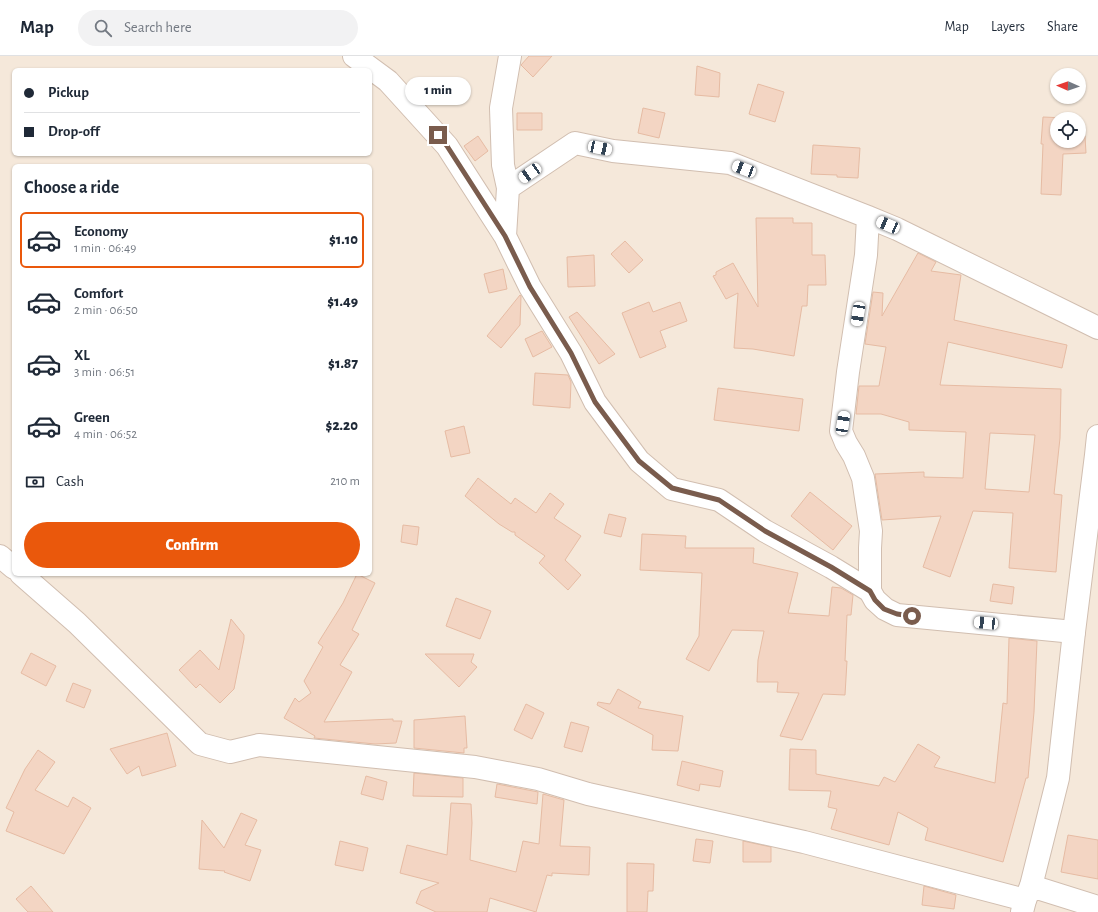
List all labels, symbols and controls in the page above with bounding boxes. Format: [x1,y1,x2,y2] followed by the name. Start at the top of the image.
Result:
[78,10,358,46] search box
[92,17,114,39] icon: search
[20,18,54,37] text: Map
[124,20,192,35] text: Search here
[944,20,969,34] text: Map
[991,20,1025,34] text: Layers
[1047,20,1078,34] text: Share
[1050,68,1086,104] north arrow
[1050,68,1086,148] map controls
[405,77,471,105] callout: 1 min
[424,84,452,97] text: 1 min
[48,85,89,100] text: Pickup
[1050,112,1086,148] button: locate
[48,124,100,139] text: Drop-off
[429,126,447,144] route end
[587,140,613,156] car
[731,159,757,179] car
[517,161,543,185] car
[24,179,119,197] text: Choose a ride
[875,215,901,235] car
[26,222,62,258] icon: car
[74,224,128,239] text: Economy
[329,232,358,247] text: $1.10
[74,242,136,255] text: 1 min · 06:49
[26,284,62,320] icon: car
[74,286,123,301] text: Comfort
[327,294,358,309] text: $1.49
[850,301,866,327] car
[74,304,138,317] text: 2 min · 06:50
[26,346,62,382] icon: car
[74,348,90,363] text: XL
[328,356,358,371] text: $1.87
[74,366,135,379] text: 3 min · 06:51
[26,408,62,444] icon: car
[74,410,110,425] text: Green
[835,410,851,436] car
[326,418,358,433] text: $2.20
[74,428,137,441] text: 4 min · 06:52
[24,471,46,493] icon: cash
[56,474,84,489] text: Cash
[330,475,360,488] text: 210 m
[24,522,360,568] button: Confirm
[903,607,921,625] route start
[974,616,998,630] car

